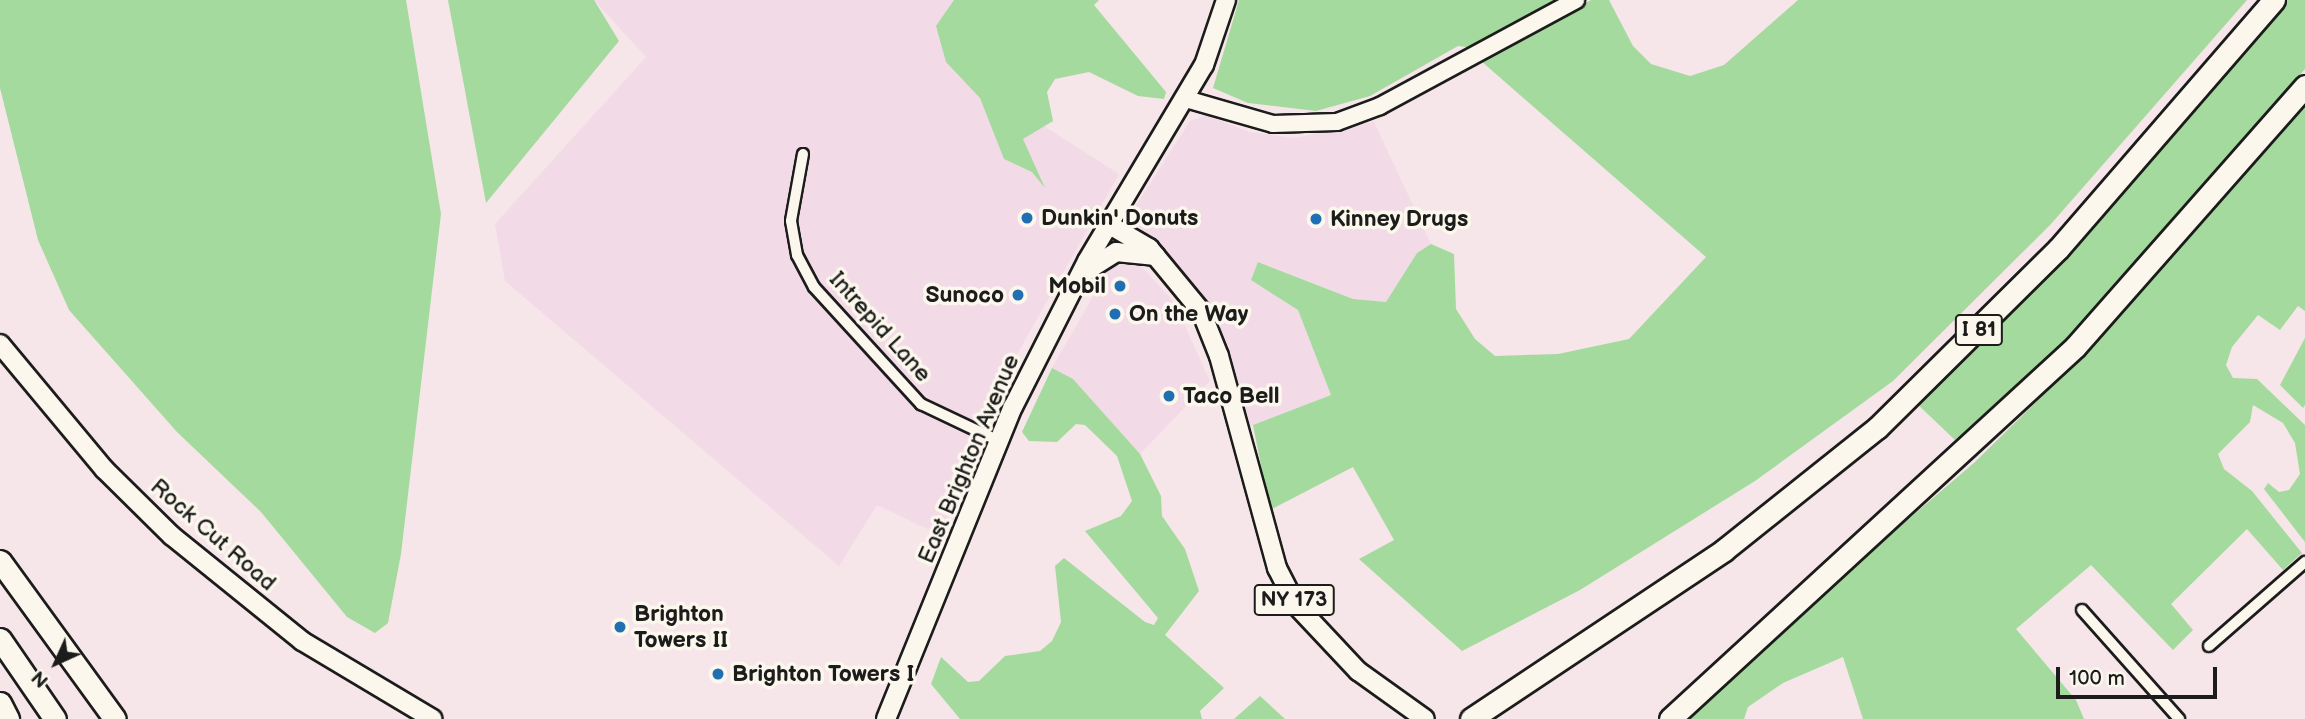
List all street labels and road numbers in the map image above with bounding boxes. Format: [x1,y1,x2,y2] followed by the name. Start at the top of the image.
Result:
[823,266,937,388] street label: Intrepid Lane
[1954,312,2004,348] road number: I 81
[913,350,1025,568] street label: East Brighton Avenue
[145,473,281,597] street label: Rock Cut Road
[1254,582,1334,618] road number: NY 173

